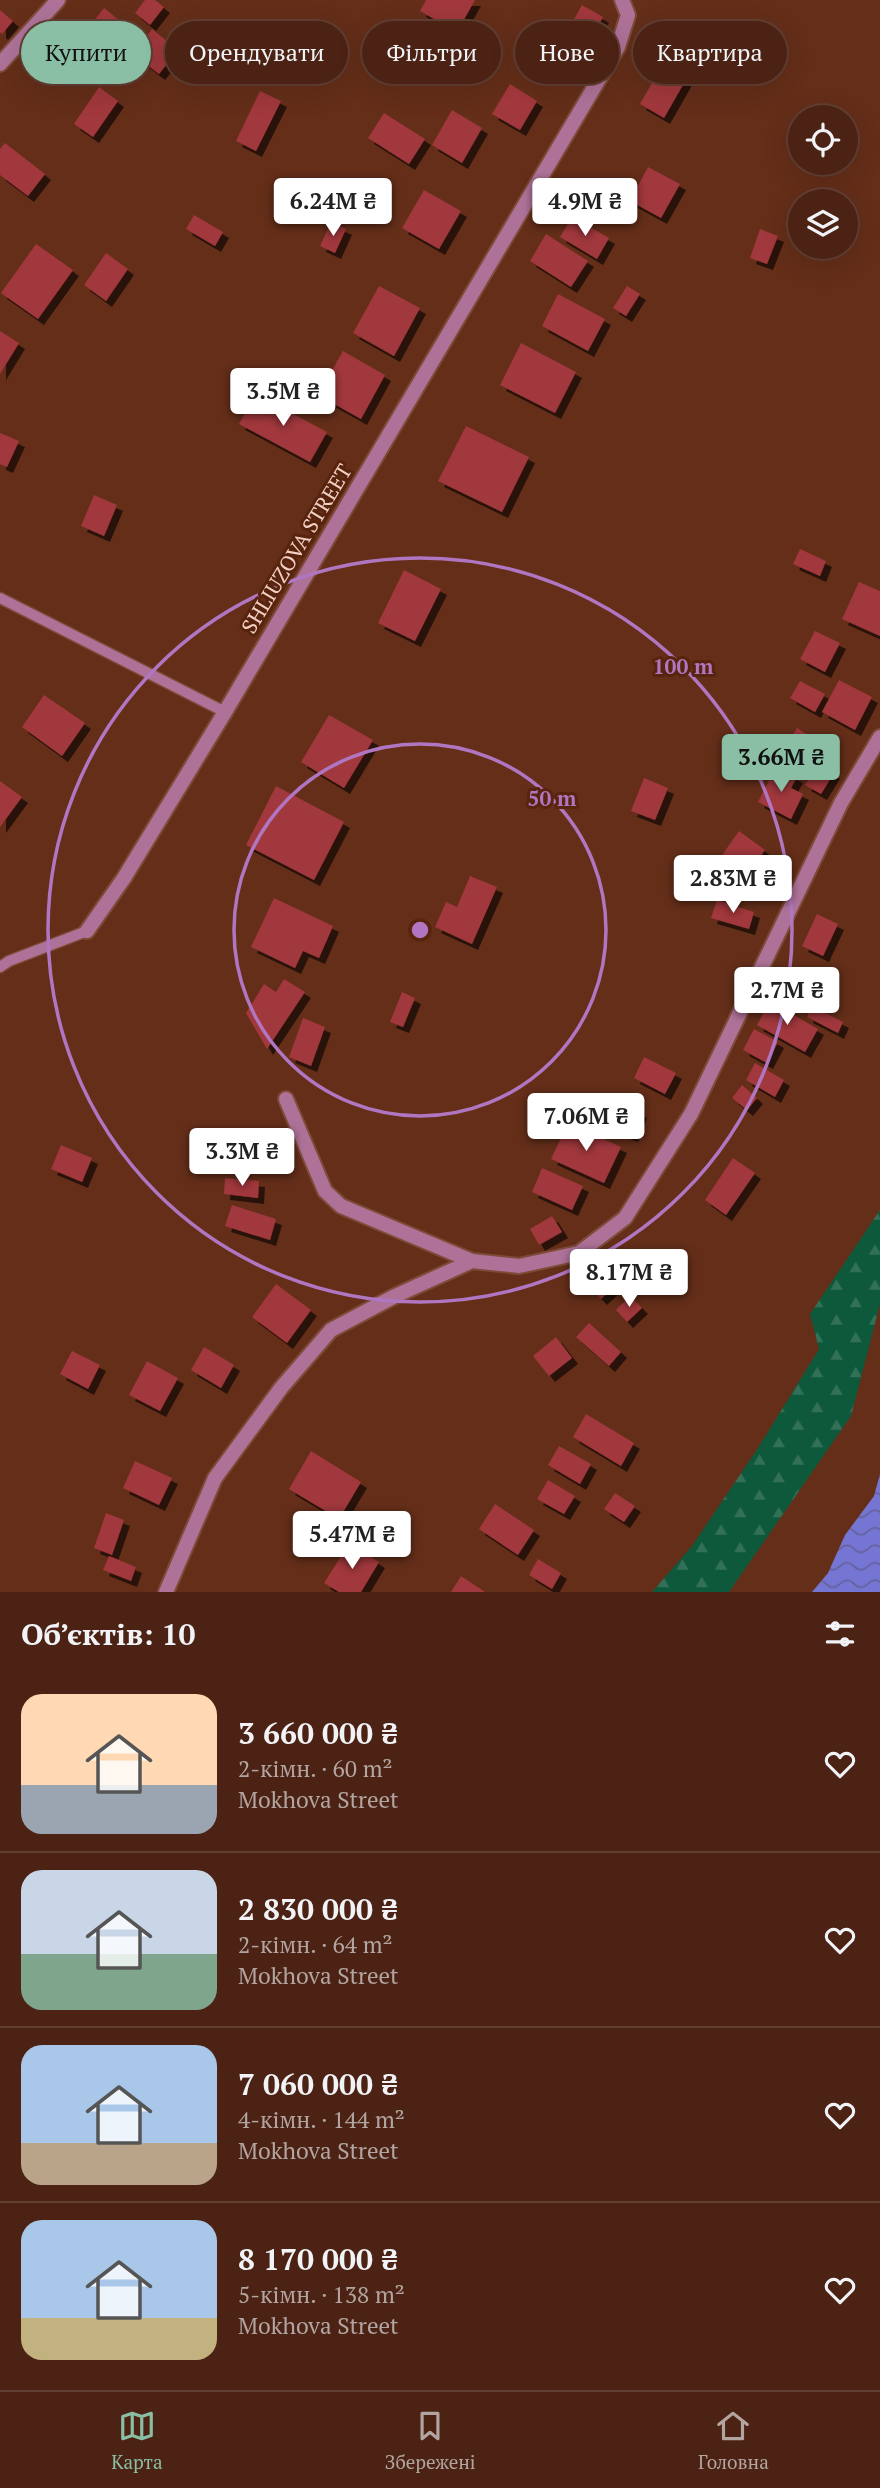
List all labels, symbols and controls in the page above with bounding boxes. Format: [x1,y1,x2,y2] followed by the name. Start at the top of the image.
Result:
[21,21,151,84] chip: Купити
[165,21,348,84] chip: Орендувати
[362,21,501,84] chip: Фільтри
[515,21,619,84] chip: Нове
[633,21,787,84] chip: Квартира
[788,105,858,259] map controls
[788,105,858,175] button: locate
[268,178,398,238] pin: 6.24M ₴
[528,178,642,238] pin: 4.9M ₴
[290,185,376,216] text: 6.24M ₴
[548,185,622,216] text: 4.9M ₴
[788,189,858,259] button: layers
[226,368,340,428] pin: 3.5M ₴
[246,375,320,406] text: 3.5M ₴
[234,459,358,638] street label: SHLIUZOVA STREET
[653,652,714,680] text: 100 m
[716,734,846,794] pin: 3.66M ₴
[738,741,824,772] text: 3.66M ₴
[528,784,577,812] text: 50 m
[668,856,798,915] pin: 2.83M ₴
[690,862,776,893] text: 2.83M ₴
[408,918,432,942] centre of rings
[730,968,844,1027] pin: 2.7M ₴
[750,974,824,1005] text: 2.7M ₴
[521,1094,651,1153] pin: 7.06M ₴
[543,1100,629,1131] text: 7.06M ₴
[185,1128,299,1188] pin: 3.3M ₴
[205,1135,279,1166] text: 3.3M ₴
[564,1250,694,1309] pin: 8.17M ₴
[586,1256,672,1287] text: 8.17M ₴
[287,1512,417,1571] pin: 5.47M ₴
[309,1518,395,1549] text: 5.47M ₴
[21,1614,195,1654] text: Об’єктів: 10
[821,1615,859,1653] icon: filters
[238,1713,398,1753] text: 3 660 000 ₴
[77,1722,161,1806] icon: home
[821,1745,859,1783] icon: heart
[238,1753,392,1784] text: 2-кімн. · 60 m²
[238,1784,399,1815] text: Mokhova Street
[238,1889,398,1929] text: 2 830 000 ₴
[77,1898,161,1982] icon: home
[821,1921,859,1959] icon: heart
[238,1929,392,1960] text: 2-кімн. · 64 m²
[238,1960,399,1991] text: Mokhova Street
[238,2064,398,2104] text: 7 060 000 ₴
[77,2073,161,2157] icon: home
[821,2096,859,2134] icon: heart
[238,2104,405,2135] text: 4-кімн. · 144 m²
[238,2135,399,2166] text: Mokhova Street
[238,2239,398,2279] text: 8 170 000 ₴
[77,2248,161,2332] icon: home
[821,2271,859,2309] icon: heart
[238,2279,405,2310] text: 5-кімн. · 138 m²
[238,2310,399,2341] text: Mokhova Street
[111,2407,163,2474] tab: Карта
[385,2407,476,2474] tab: Збережені
[698,2407,769,2474] tab: Головна

